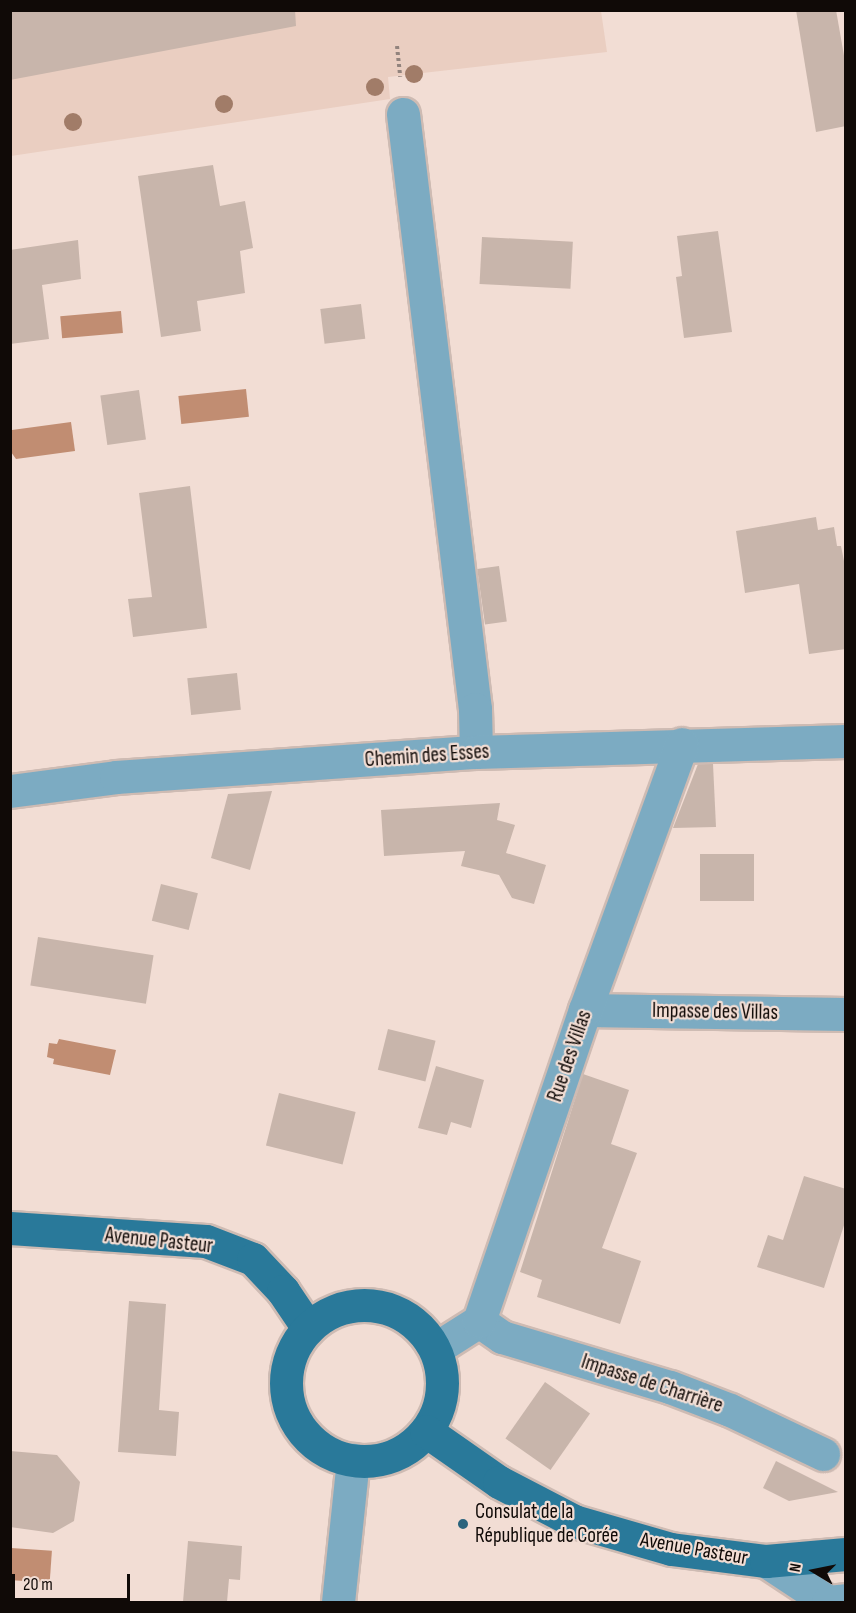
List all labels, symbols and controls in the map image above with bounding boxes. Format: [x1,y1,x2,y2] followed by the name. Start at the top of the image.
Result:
[364,739,490,773] street label: Chemin des Esses
[652,998,778,1026] street label: Impasse des Villas
[543,1007,597,1105] street label: Rue des Villas
[104,1223,214,1259] street label: Avenue Pasteur
[578,1349,726,1419] street label: Impasse de Charrière
[475,1499,618,1549] place label: Consulat de la République de Corée
[456,1517,470,1531] marker: Consulat de la République de Corée
[638,1527,750,1571] street label: Avenue Pasteur
[784,1541,844,1601] north arrow
[15,1562,134,1600] scale bar
[786,1562,806,1574] text: N
[23,1574,53,1595] text: 20 m

